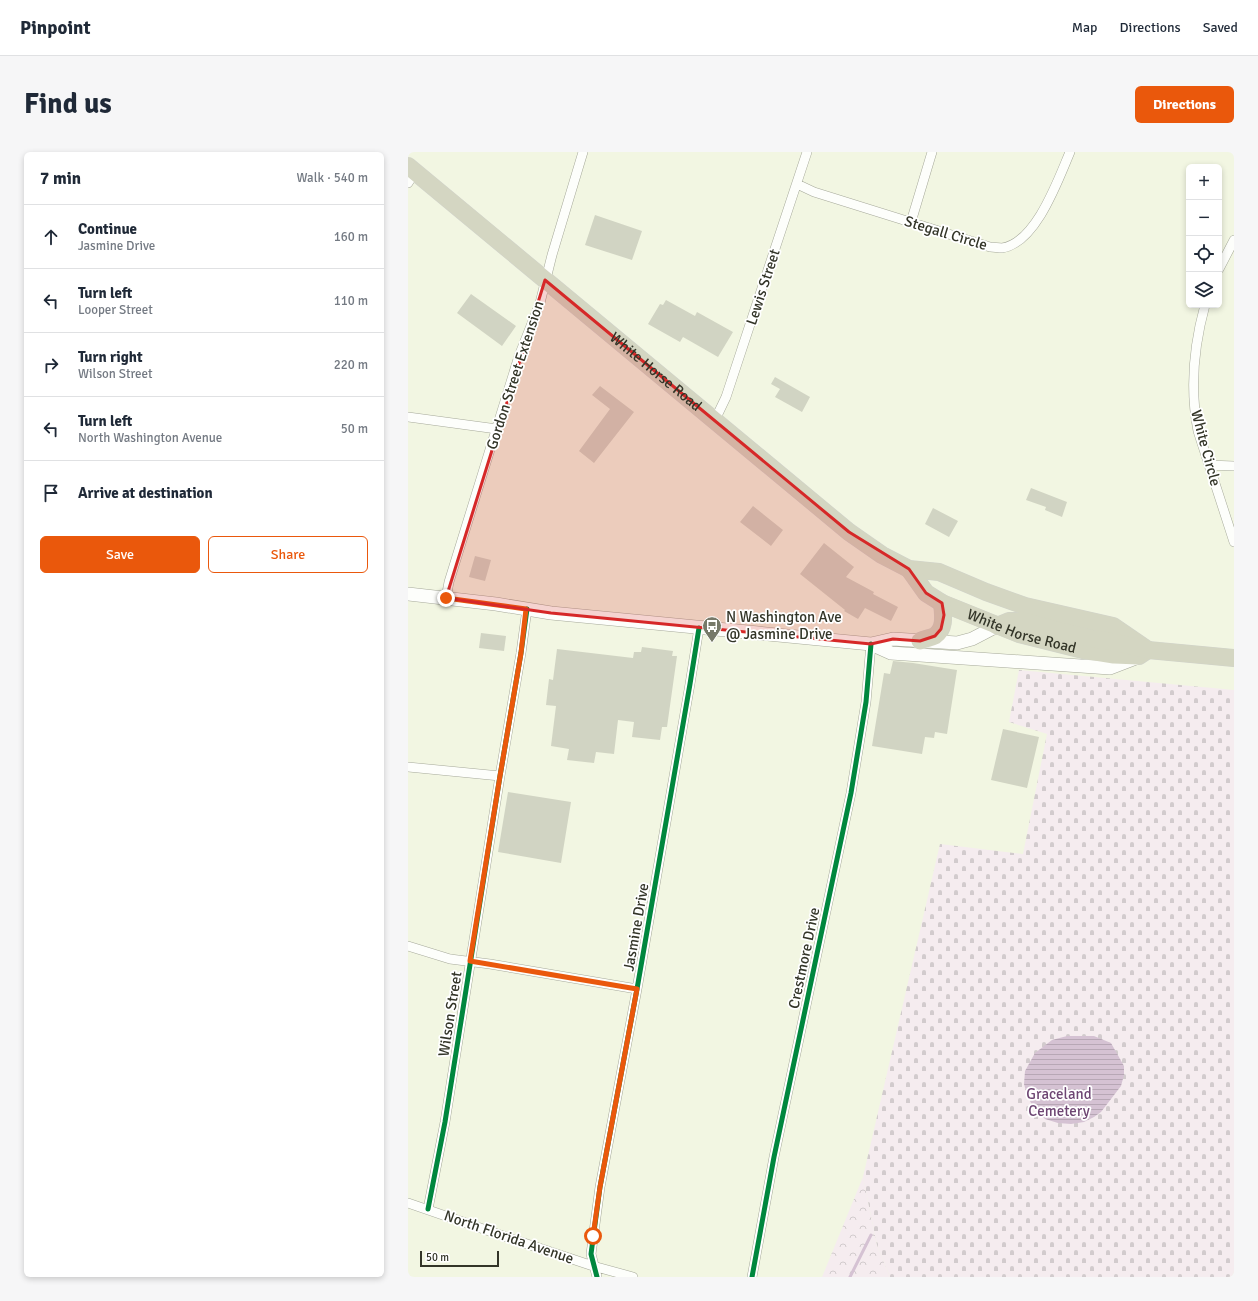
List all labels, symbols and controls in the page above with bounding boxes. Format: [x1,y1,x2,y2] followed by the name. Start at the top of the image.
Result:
[20,16,91,40] text: Pinpoint
[1072,19,1098,36] text: Map
[1120,19,1181,36] text: Directions
[1203,19,1238,36] text: Saved
[1135,86,1234,123] button: Directions
[24,87,112,121] text: Find us
[1186,164,1222,308] map controls
[1186,164,1222,200] button: +
[40,168,81,189] text: 7 min
[297,170,368,186] text: Walk · 540 m
[1186,200,1222,236] button: −
[902,212,990,254] street label: Stegall Circle
[78,220,137,238] text: Continue
[40,226,62,248] icon: ahead
[334,229,368,245] text: 160 m
[1186,236,1222,272] button: locate
[78,238,155,254] text: Jasmine Drive
[742,247,784,327] street label: Lewis Street
[1186,272,1222,308] button: layers
[78,284,132,302] text: Turn left
[40,290,62,312] icon: left
[334,293,368,309] text: 110 m
[482,298,548,452] street label: Gordon Street Extension
[78,302,153,318] text: Looper Street
[606,328,705,415] street label: White Horse Road
[78,348,143,366] text: Turn right
[40,354,62,376] icon: right
[334,357,368,373] text: 220 m
[78,366,153,382] text: Wilson Street
[1187,408,1225,488] street label: White Circle
[78,412,132,430] text: Turn left
[40,418,62,440] icon: left
[341,421,368,437] text: 50 m
[78,430,222,446] text: North Washington Avenue
[40,482,62,504] icon: arrive
[78,484,213,502] text: Arrive at destination
[40,536,200,573] button: Save
[208,536,368,573] button: Share
[437,589,455,607] route end
[964,605,1078,657] street label: White Horse Road
[726,608,842,643] place label: N Washington Ave @ Jasmine Drive
[701,615,723,643] bus stop icon: N Washington Ave @ Jasmine Drive
[619,882,653,972] street label: Jasmine Drive
[784,906,824,1010] street label: Crestmore Drive
[434,970,466,1058] street label: Wilson Street
[1026,1085,1092,1120] park label: Graceland Cemetery
[442,1206,576,1268] street label: North Florida Avenue
[584,1227,602,1245] route start
[420,1249,499,1268] scale bar
[426,1251,449,1264] text: 50 m

